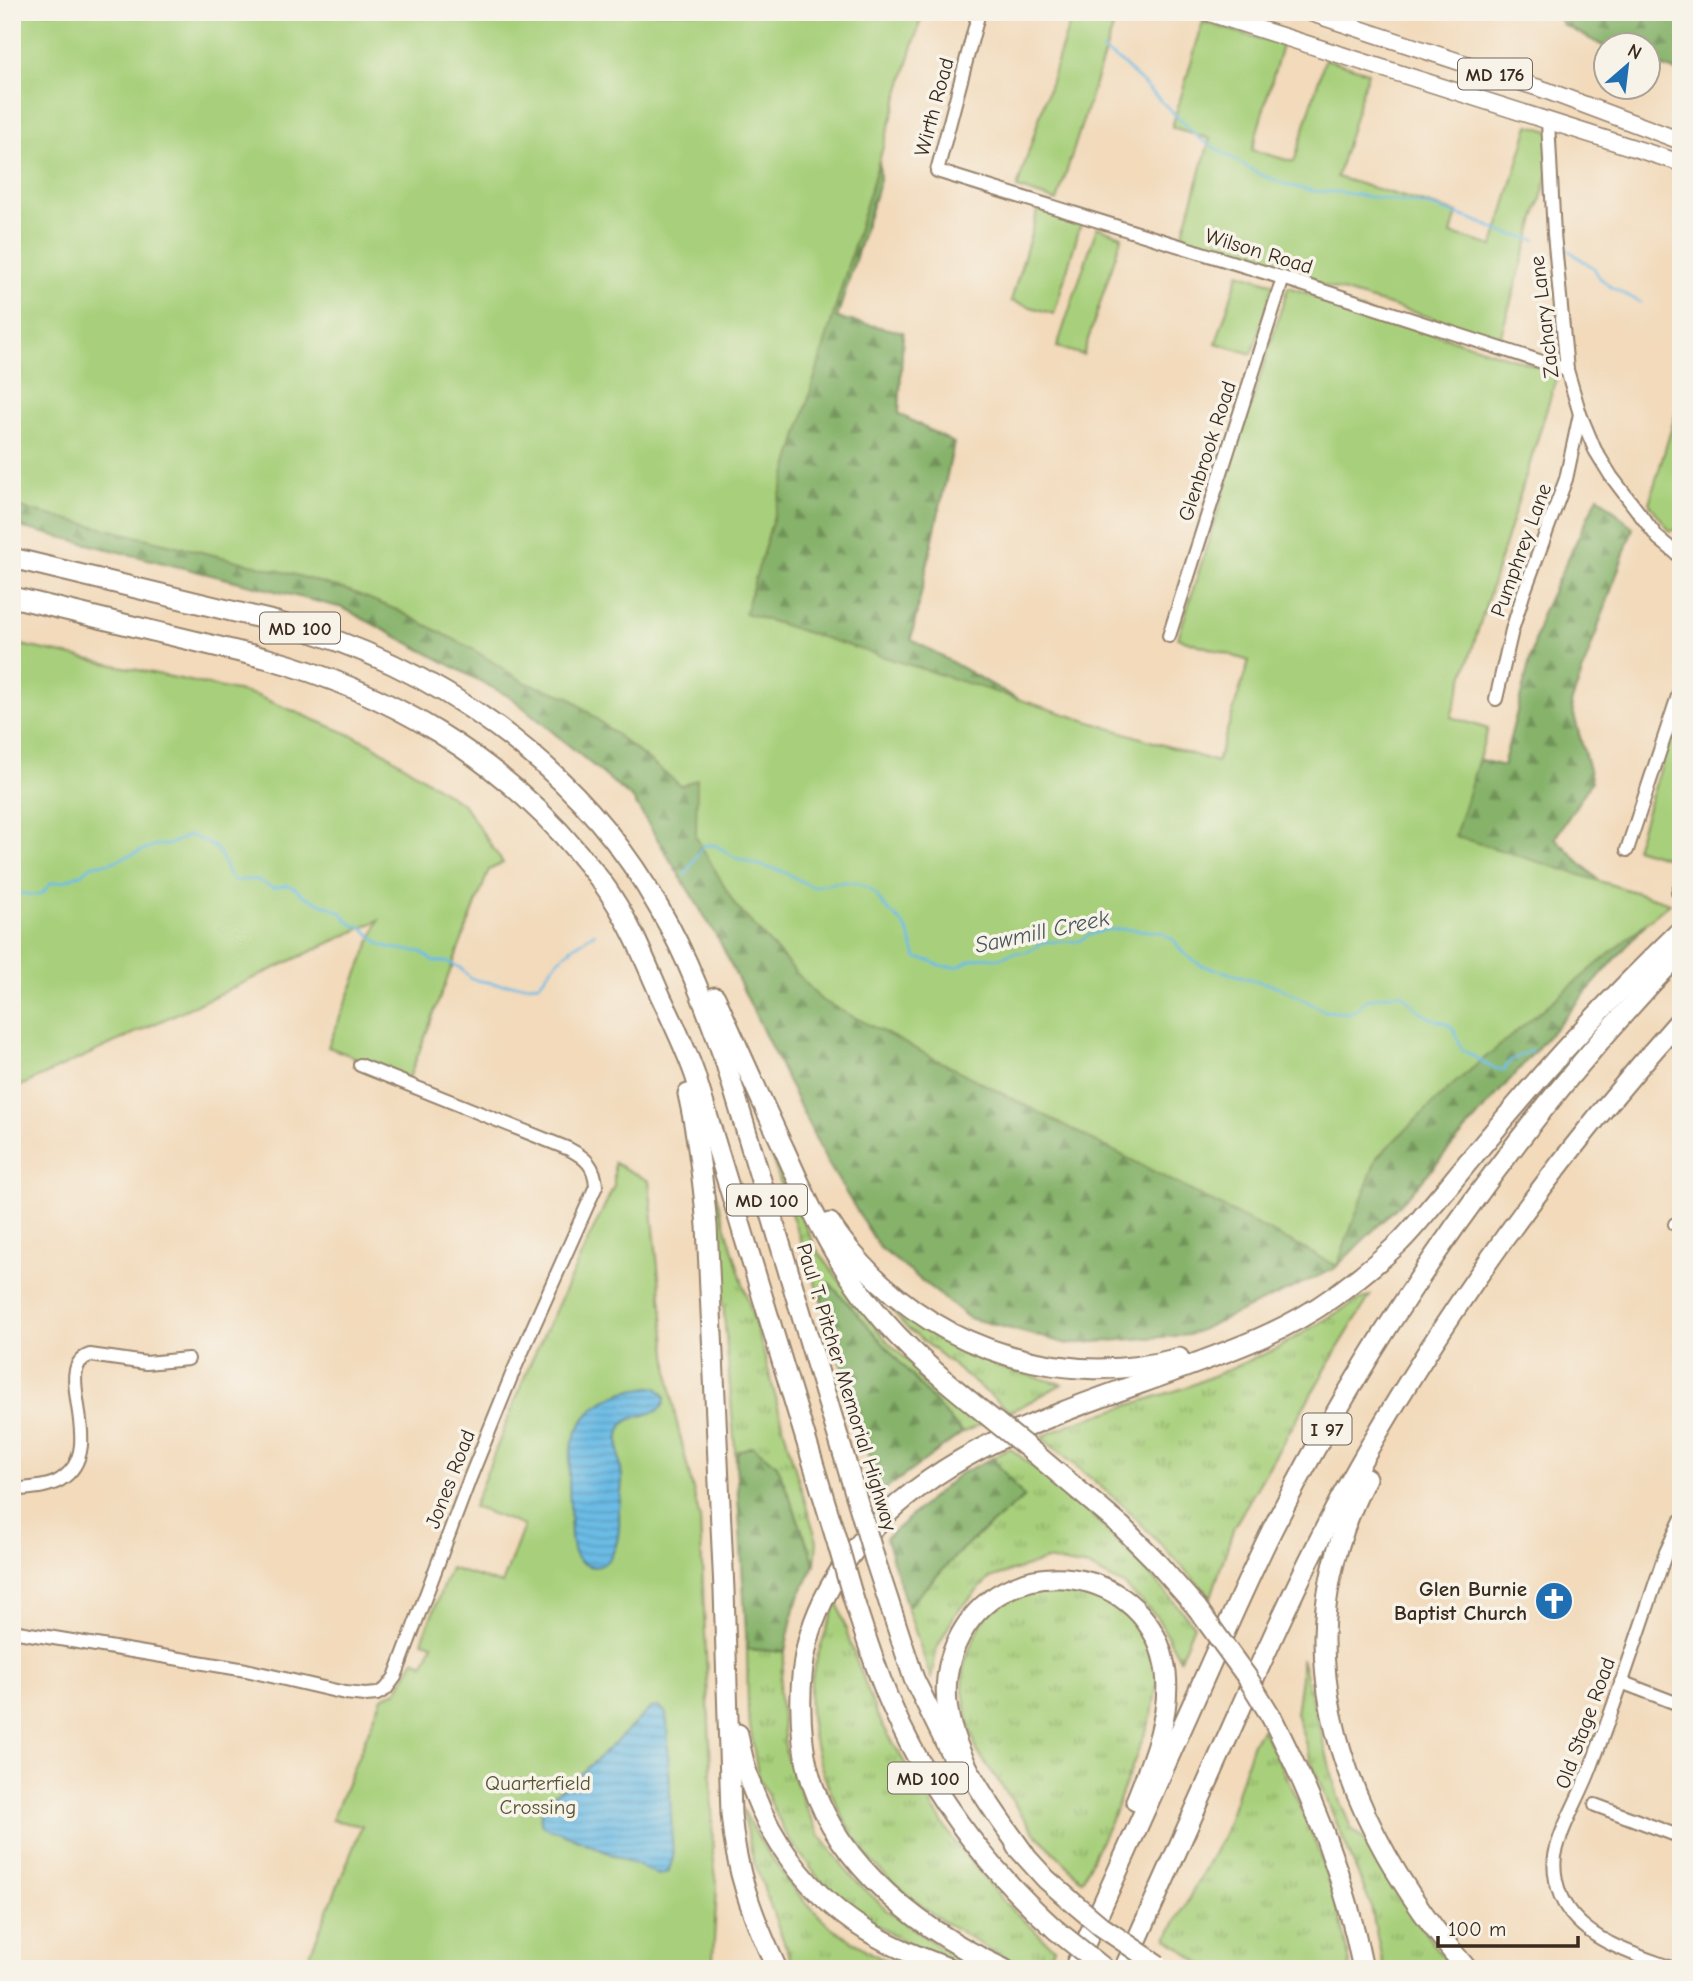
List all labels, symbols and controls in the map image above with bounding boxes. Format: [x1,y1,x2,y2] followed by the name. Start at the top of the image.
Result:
[1592,32,1662,102] north arrow
[1624,39,1645,64] text: N
[909,55,959,159] street label: Wirth Road
[1458,58,1532,90] road number: MD 176
[1202,223,1316,279] street label: Wilson Road
[1525,254,1563,380] street label: Zachary Lane
[1173,378,1241,524] street label: Glenbrook Road
[1486,480,1556,620] street label: Pumphrey Lane
[260,612,340,643] road number: MD 100
[972,904,1113,959] water label: Sawmill Creek
[727,1184,807,1216] road number: MD 100
[792,1240,902,1534] street label: Paul T. Pitcher Memorial Highway
[1302,1414,1352,1444] road number: I 97
[420,1426,480,1532] street label: Jones Road
[1394,1577,1527,1625] place label: Glen Burnie Baptist Church
[1533,1580,1575,1622] church icon: Glen Burnie Baptist Church
[1550,1654,1620,1792] street label: Old Stage Road
[888,1762,968,1794] road number: MD 100
[485,1771,591,1819] park label: Quarterfield Crossing
[1438,1904,1578,1948] scale bar
[1448,1917,1506,1941] text: 100 m

